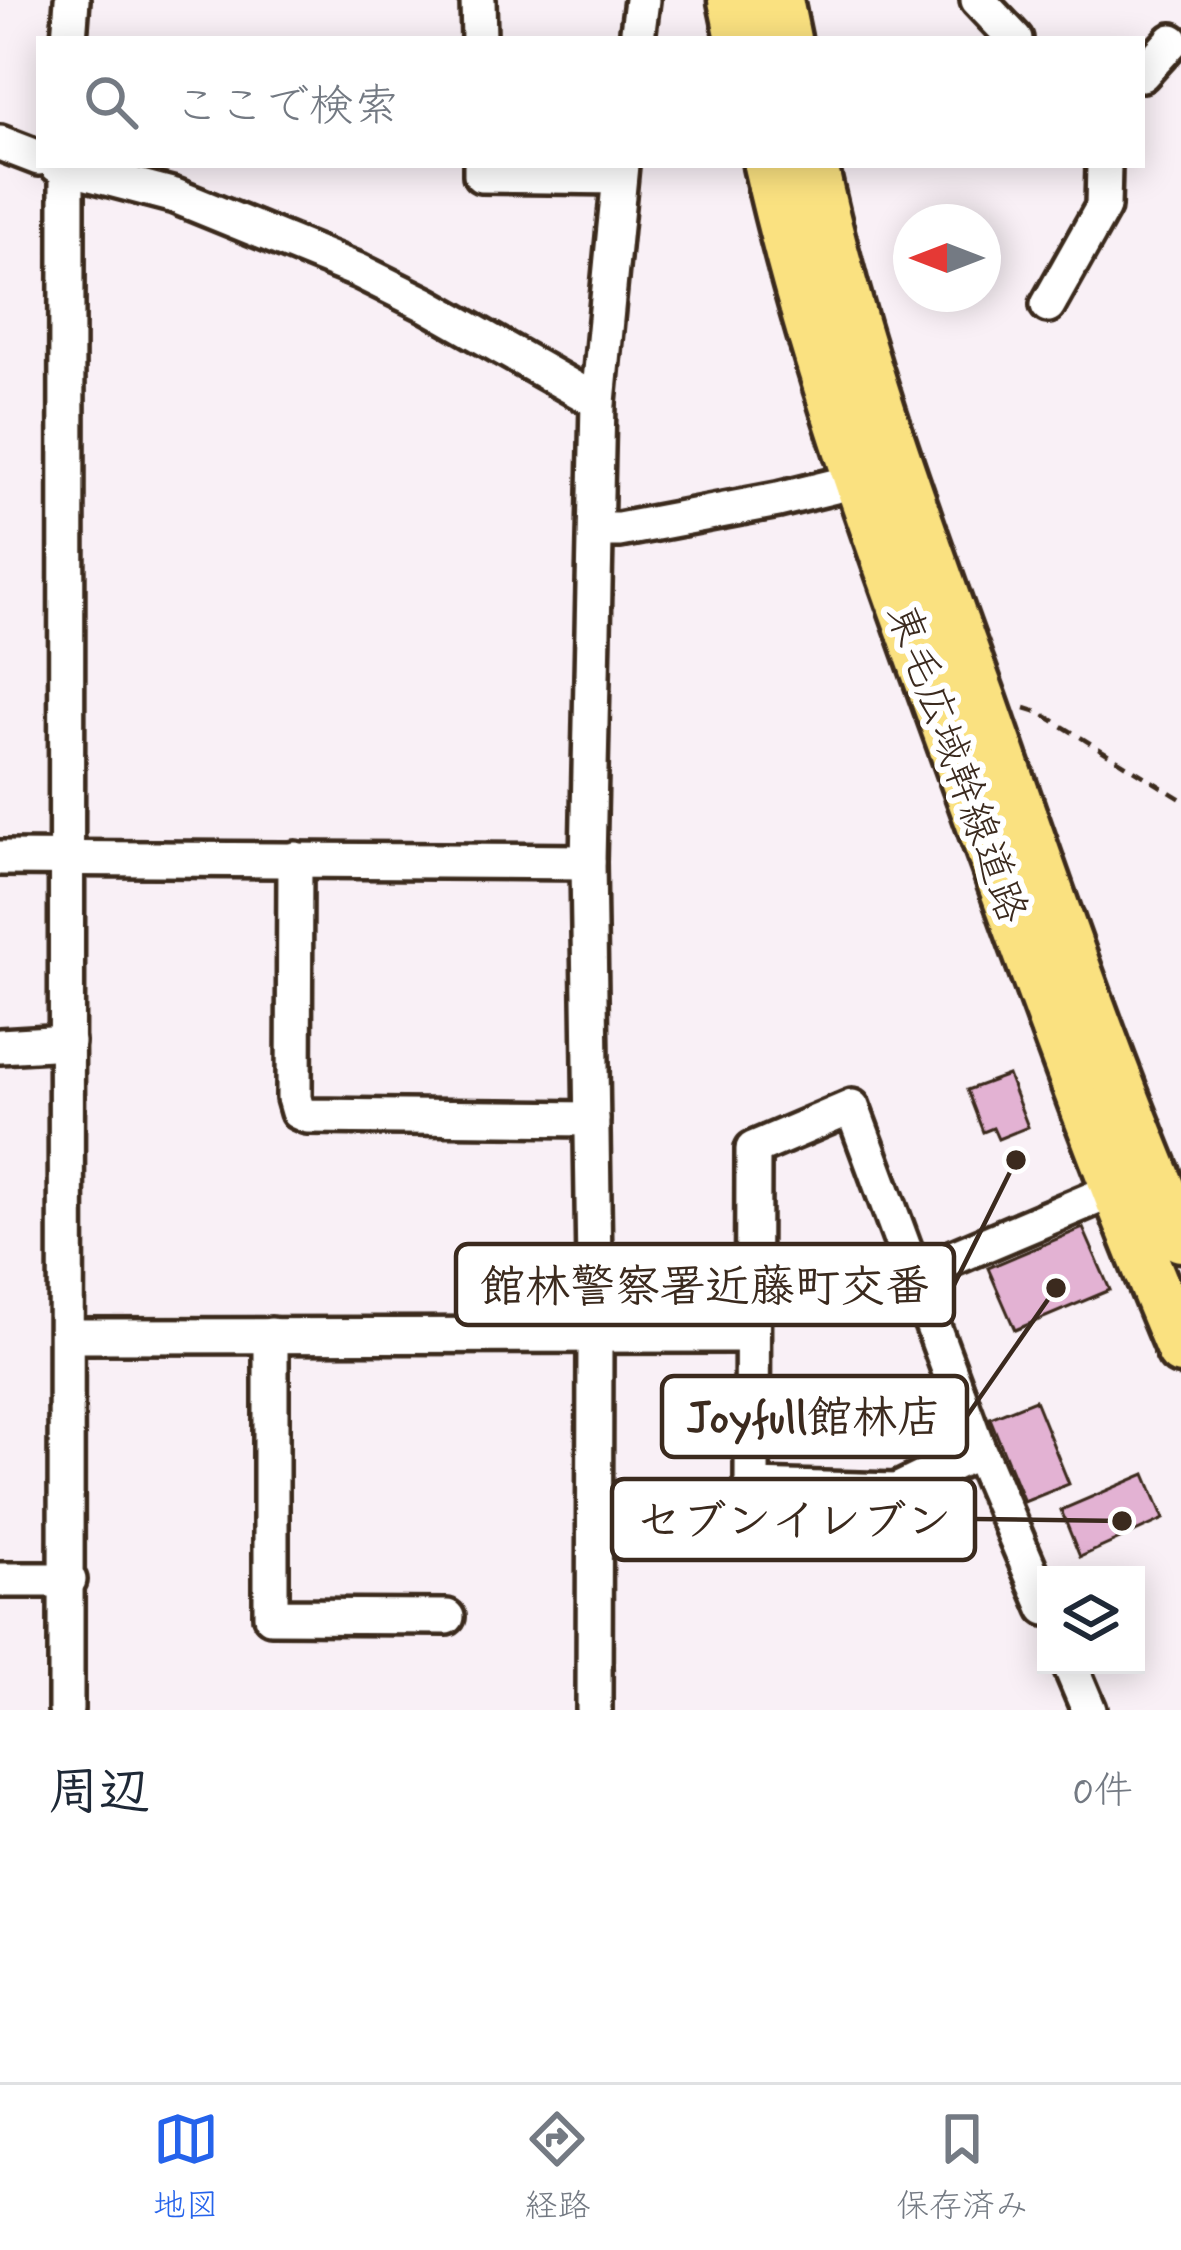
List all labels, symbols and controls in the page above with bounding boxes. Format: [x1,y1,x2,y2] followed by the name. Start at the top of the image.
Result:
[36,36,1145,168] search box
[78,69,144,135] icon: search
[174,78,399,137] text: ここで検索
[893,204,1001,312] north arrow
[872,597,1039,931] street label: 東毛広域幹線道路
[456,1244,954,1325] callout: 館林警察署近藤町交番
[480,1259,930,1318] text: 館林警察署近藤町交番
[662,1376,967,1457] callout: Joyfull館林店
[686,1390,942,1449] text: Joyfull館林店
[612,1479,975,1560] callout: セブンイレブン
[636,1493,952,1552] text: セブンイレブン
[1037,1566,1145,1674] map controls
[1037,1566,1145,1674] button: layers
[48,1761,150,1827] text: 周辺
[1072,1767,1133,1818] text: 0件
[153,2106,219,2229] tab: 地図
[524,2106,590,2229] tab: 経路
[896,2106,1028,2229] tab: 保存済み

